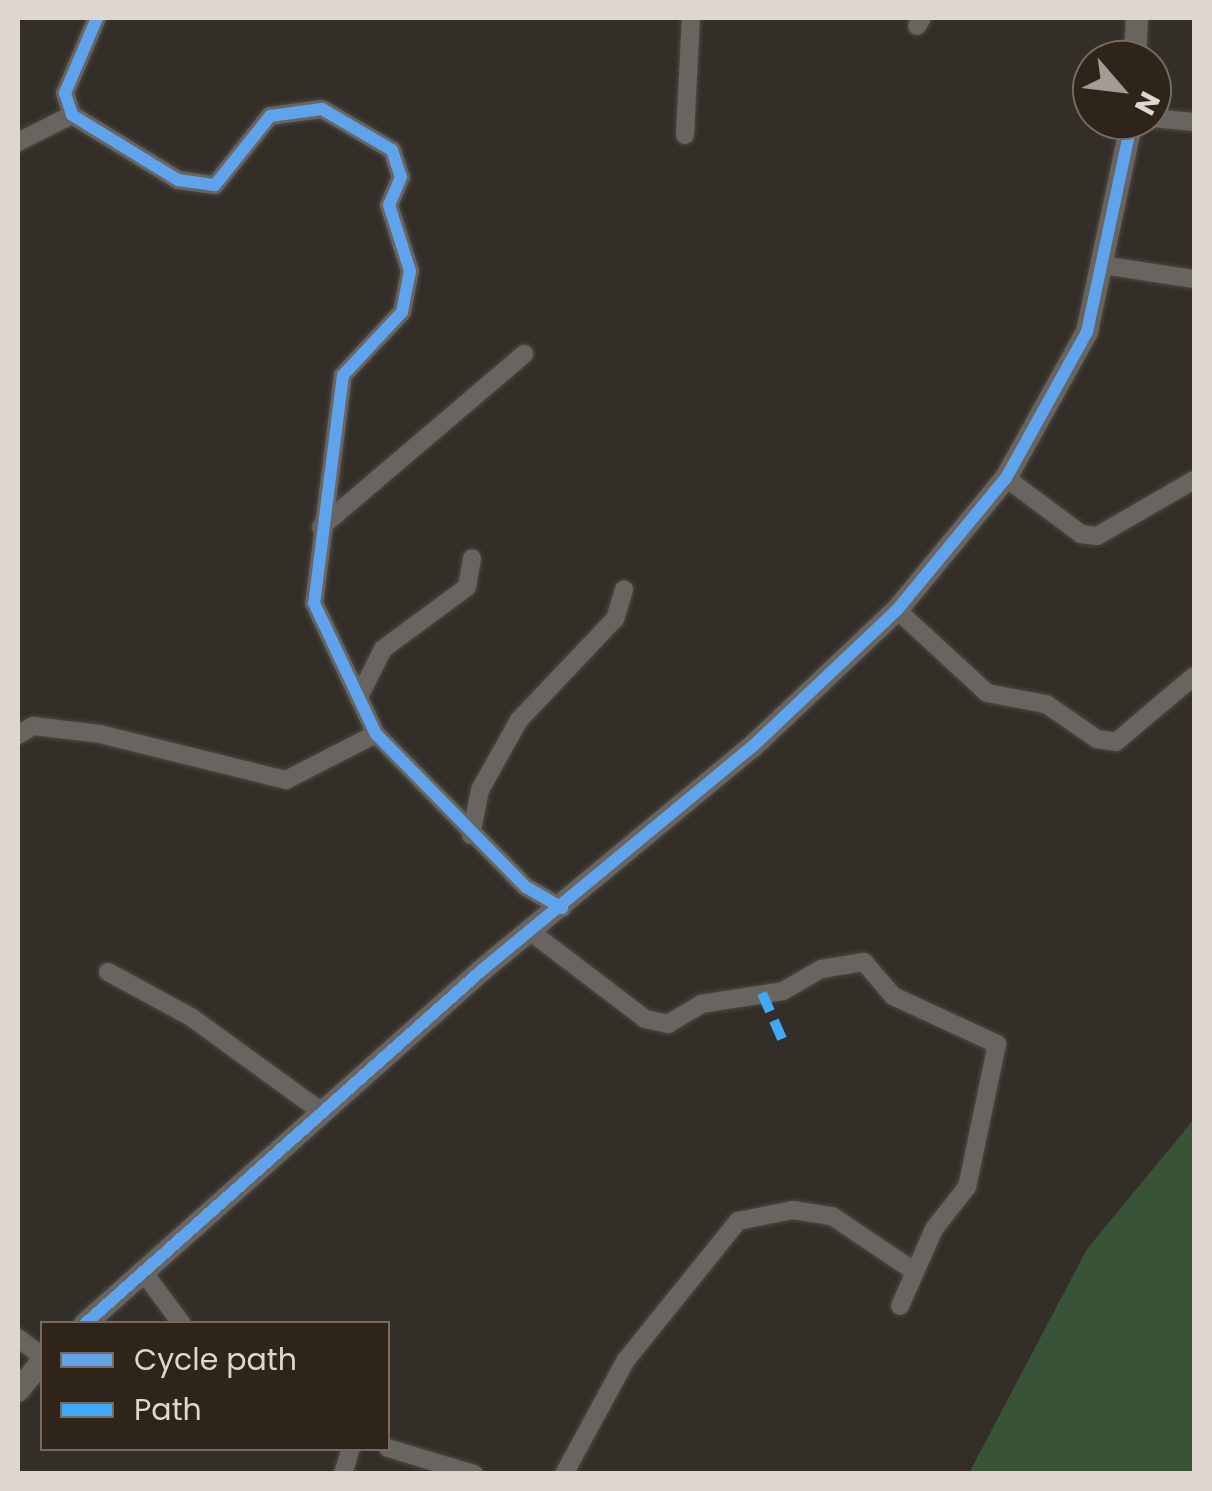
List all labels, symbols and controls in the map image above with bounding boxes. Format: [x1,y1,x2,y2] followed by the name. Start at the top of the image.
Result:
[1072,40,1172,140] north arrow
[1125,85,1169,122] text: N
[40,1321,390,1451] legend
[134,1338,297,1381] text: Cycle path
[134,1388,202,1431] text: Path

